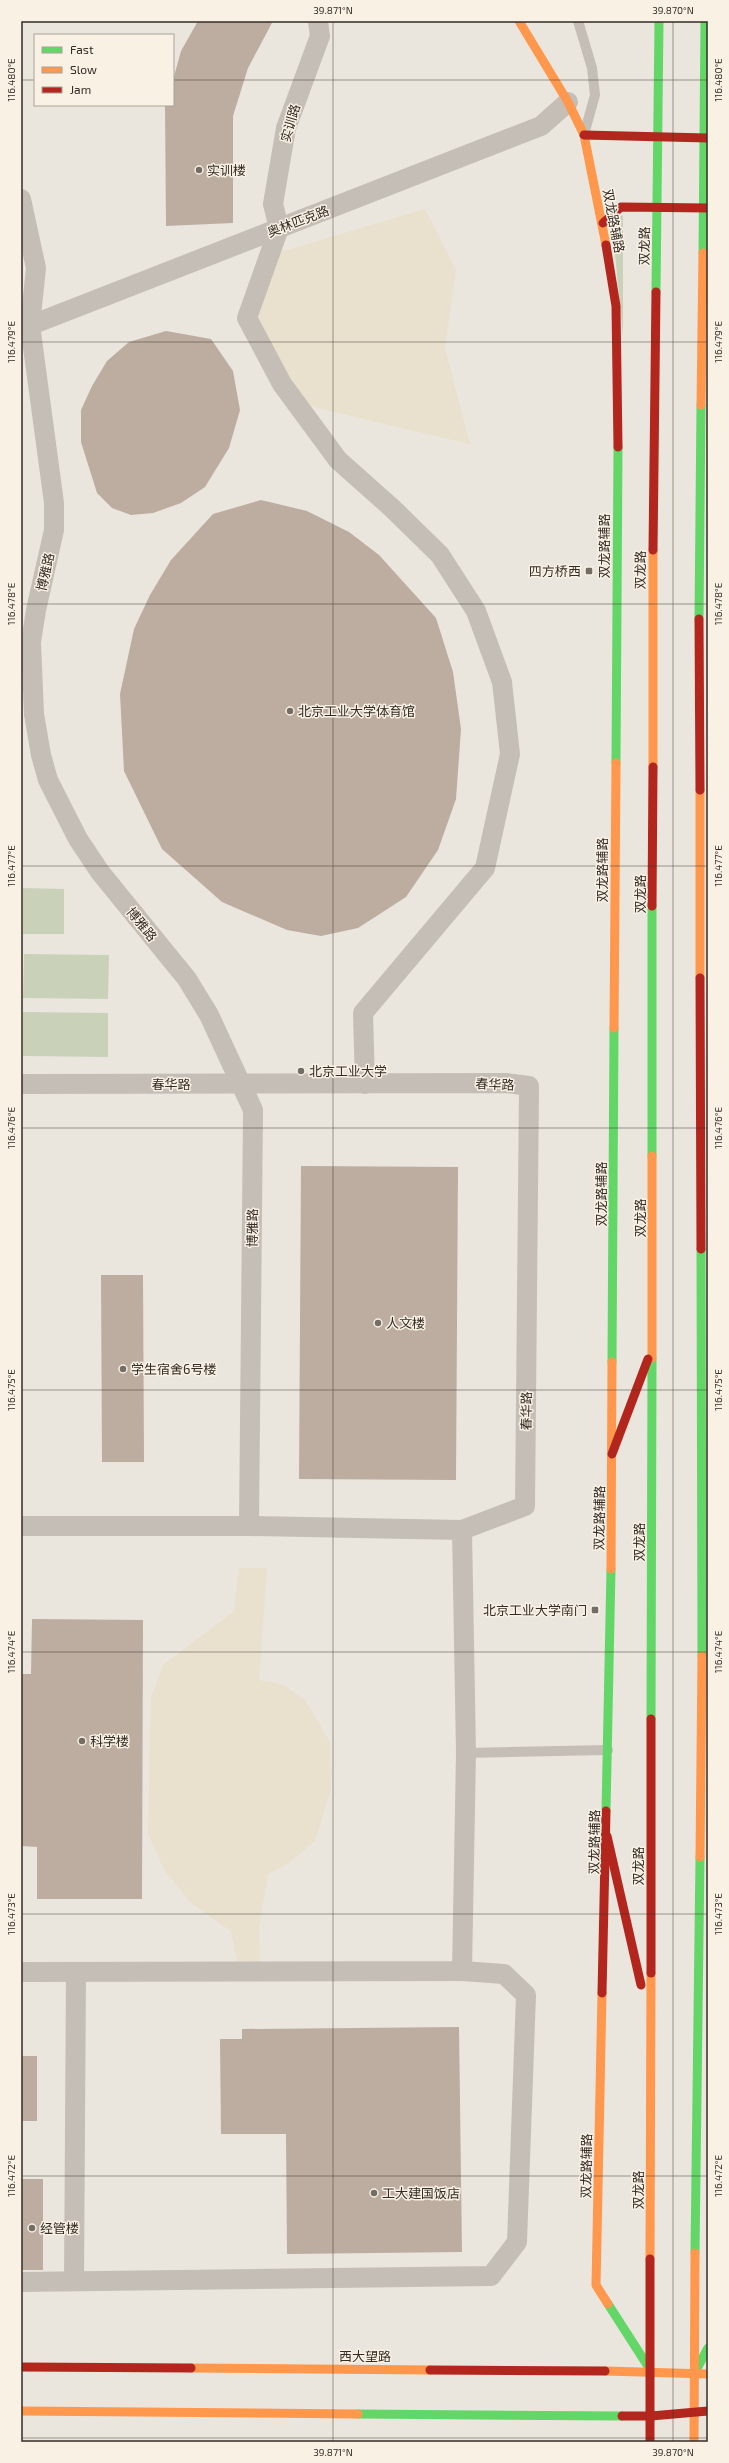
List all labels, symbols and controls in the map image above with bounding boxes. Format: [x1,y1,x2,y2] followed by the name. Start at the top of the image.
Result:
[313,4,353,16] text: 39.871°N
[652,4,694,16] text: 39.870°N
[34,34,174,106] legend
[70,42,94,56] text: Fast
[5,58,17,102] text: 116.480°E
[712,58,724,102] text: 116.480°E
[70,62,97,76] text: Slow
[70,82,91,96] text: Jam
[277,102,303,144] street label: 实训路
[207,162,246,178] place label: 实训楼
[194,165,204,175] marker: 实训楼
[600,188,628,254] street label: 双龙路辅路
[265,202,331,240] street label: 奥林匹克路
[636,226,652,266] street label: 双龙路
[5,321,17,363] text: 116.479°E
[712,321,724,363] text: 116.479°E
[596,513,612,579] street label: 双龙路辅路
[632,550,648,590] street label: 双龙路
[33,551,57,593] street label: 博雅路
[529,563,581,579] place label: 四方桥西
[584,566,594,576] marker: 四方桥西
[5,582,17,625] text: 116.478°E
[712,582,724,625] text: 116.478°E
[298,703,415,719] place label: 北京工业大学体育馆
[285,706,295,716] marker: 北京工业大学体育馆
[594,837,610,903] street label: 双龙路辅路
[5,845,17,887] text: 116.477°E
[712,845,724,887] text: 116.477°E
[632,874,648,914] street label: 双龙路
[124,904,160,944] street label: 博雅路
[309,1063,387,1079] place label: 北京工业大学
[296,1066,306,1076] marker: 北京工业大学
[475,1075,515,1093] street label: 春华路
[151,1076,191,1092] street label: 春华路
[5,1107,17,1149] text: 116.476°E
[712,1107,724,1149] text: 116.476°E
[593,1161,609,1227] street label: 双龙路辅路
[632,1198,648,1238] street label: 双龙路
[244,1208,260,1248] street label: 博雅路
[386,1315,425,1331] place label: 人文楼
[373,1318,383,1328] marker: 人文楼
[131,1361,216,1377] place label: 学生宿舍6号楼
[118,1364,128,1374] marker: 学生宿舍6号楼
[5,1369,17,1411] text: 116.475°E
[712,1369,724,1411] text: 116.475°E
[518,1391,534,1431] street label: 春华路
[590,1485,608,1551] street label: 双龙路辅路
[631,1522,647,1562] street label: 双龙路
[483,1602,587,1618] place label: 北京工业大学南门
[590,1605,600,1615] marker: 北京工业大学南门
[5,1630,17,1673] text: 116.474°E
[712,1630,724,1673] text: 116.474°E
[90,1733,129,1749] place label: 科学楼
[77,1736,87,1746] marker: 科学楼
[585,1809,603,1875] street label: 双龙路辅路
[630,1846,646,1886] street label: 双龙路
[5,1893,17,1935] text: 116.473°E
[712,1893,724,1935] text: 116.473°E
[577,2133,595,2199] street label: 双龙路辅路
[5,2155,17,2197] text: 116.472°E
[712,2155,724,2197] text: 116.472°E
[630,2170,646,2210] street label: 双龙路
[382,2185,460,2201] place label: 工大建国饭店
[369,2188,379,2198] marker: 工大建国饭店
[40,2220,79,2236] place label: 经管楼
[27,2223,37,2233] marker: 经管楼
[339,2348,391,2364] street label: 西大望路
[313,2446,353,2458] text: 39.871°N
[652,2446,694,2458] text: 39.870°N

